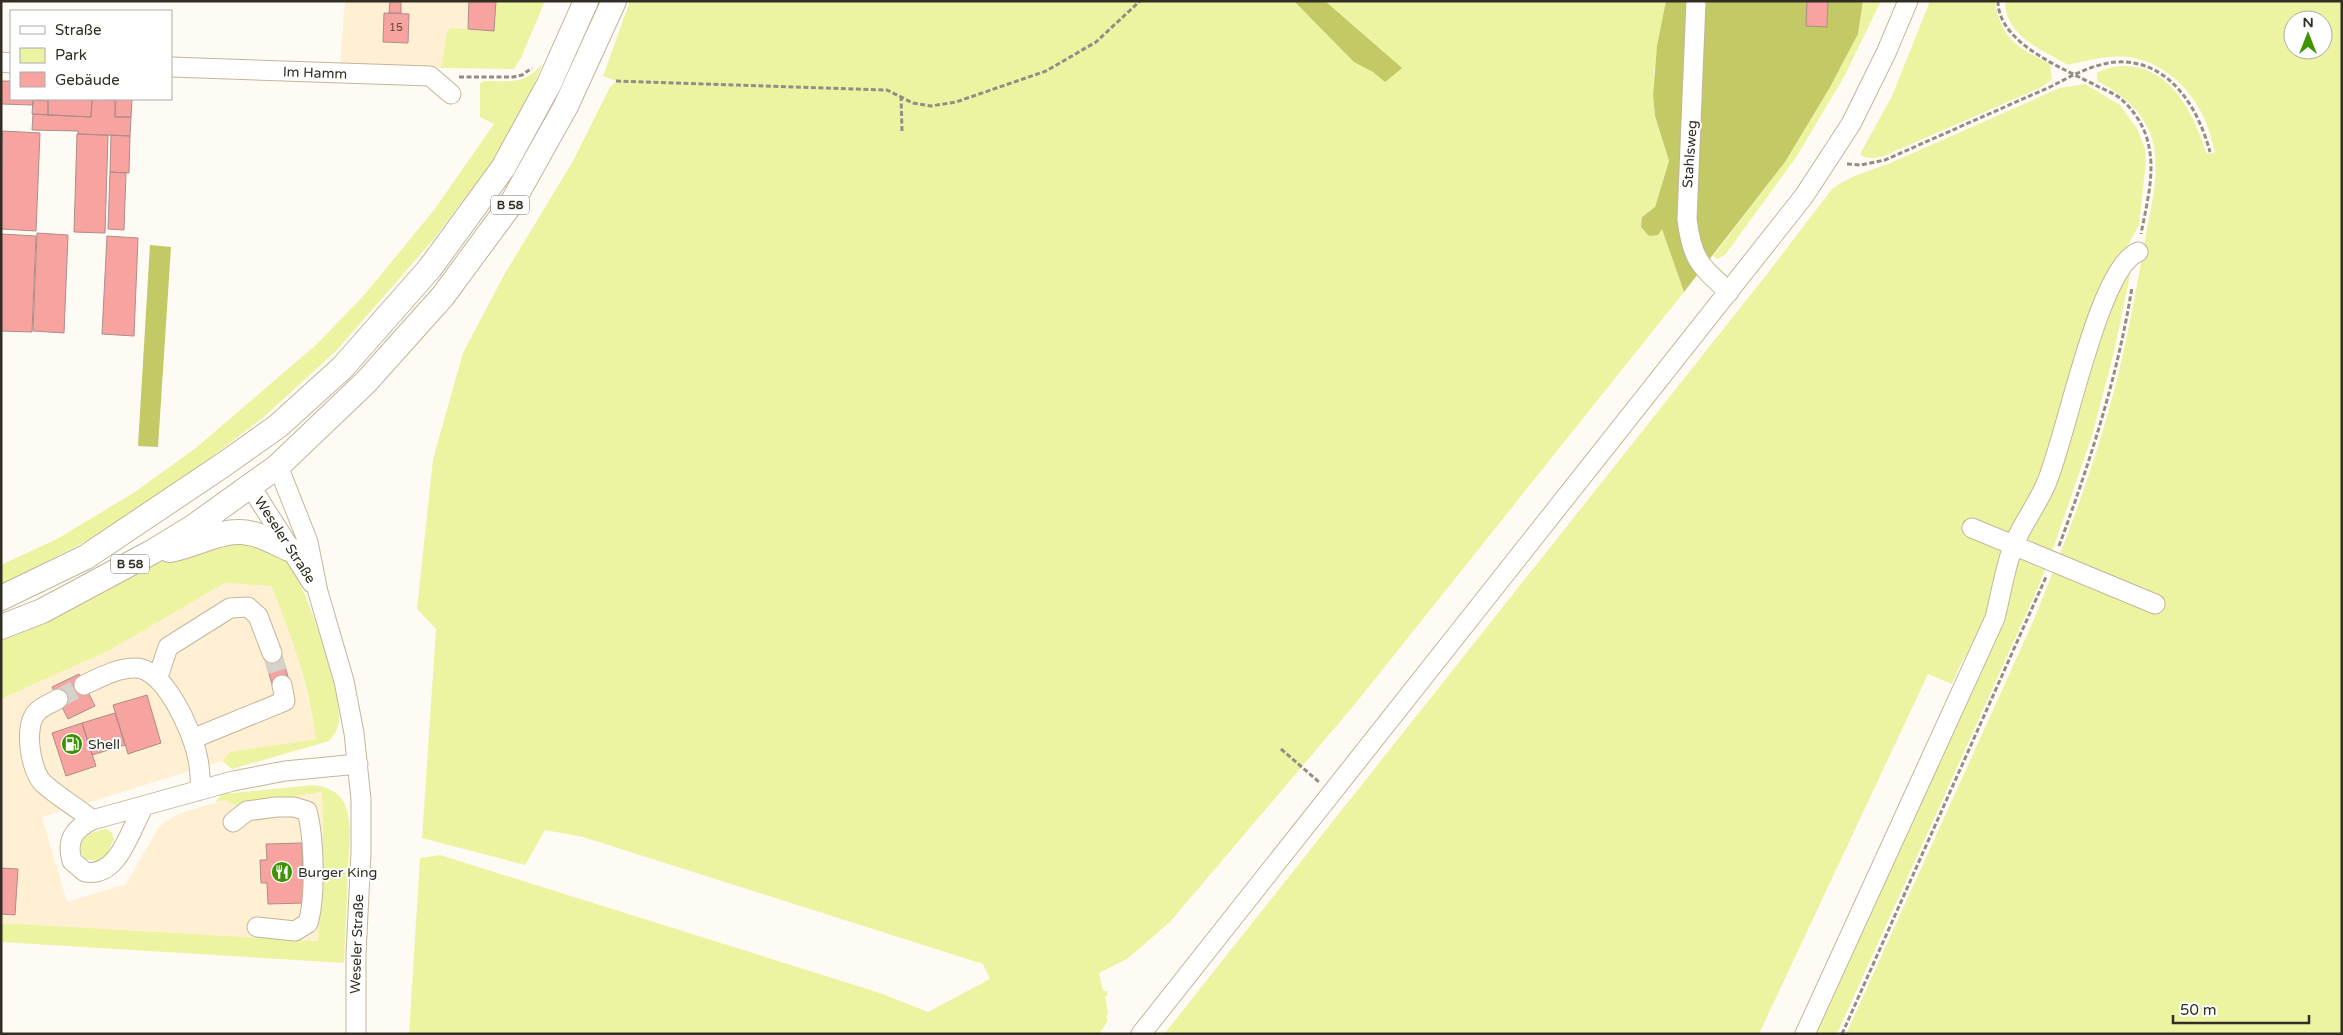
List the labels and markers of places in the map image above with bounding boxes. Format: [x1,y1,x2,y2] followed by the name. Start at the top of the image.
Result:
[60,732,84,756] fuel station icon: Shell
[88,736,120,753] place label: Shell
[270,860,294,884] restaurant icon: Burger King
[298,864,377,881] place label: Burger King

